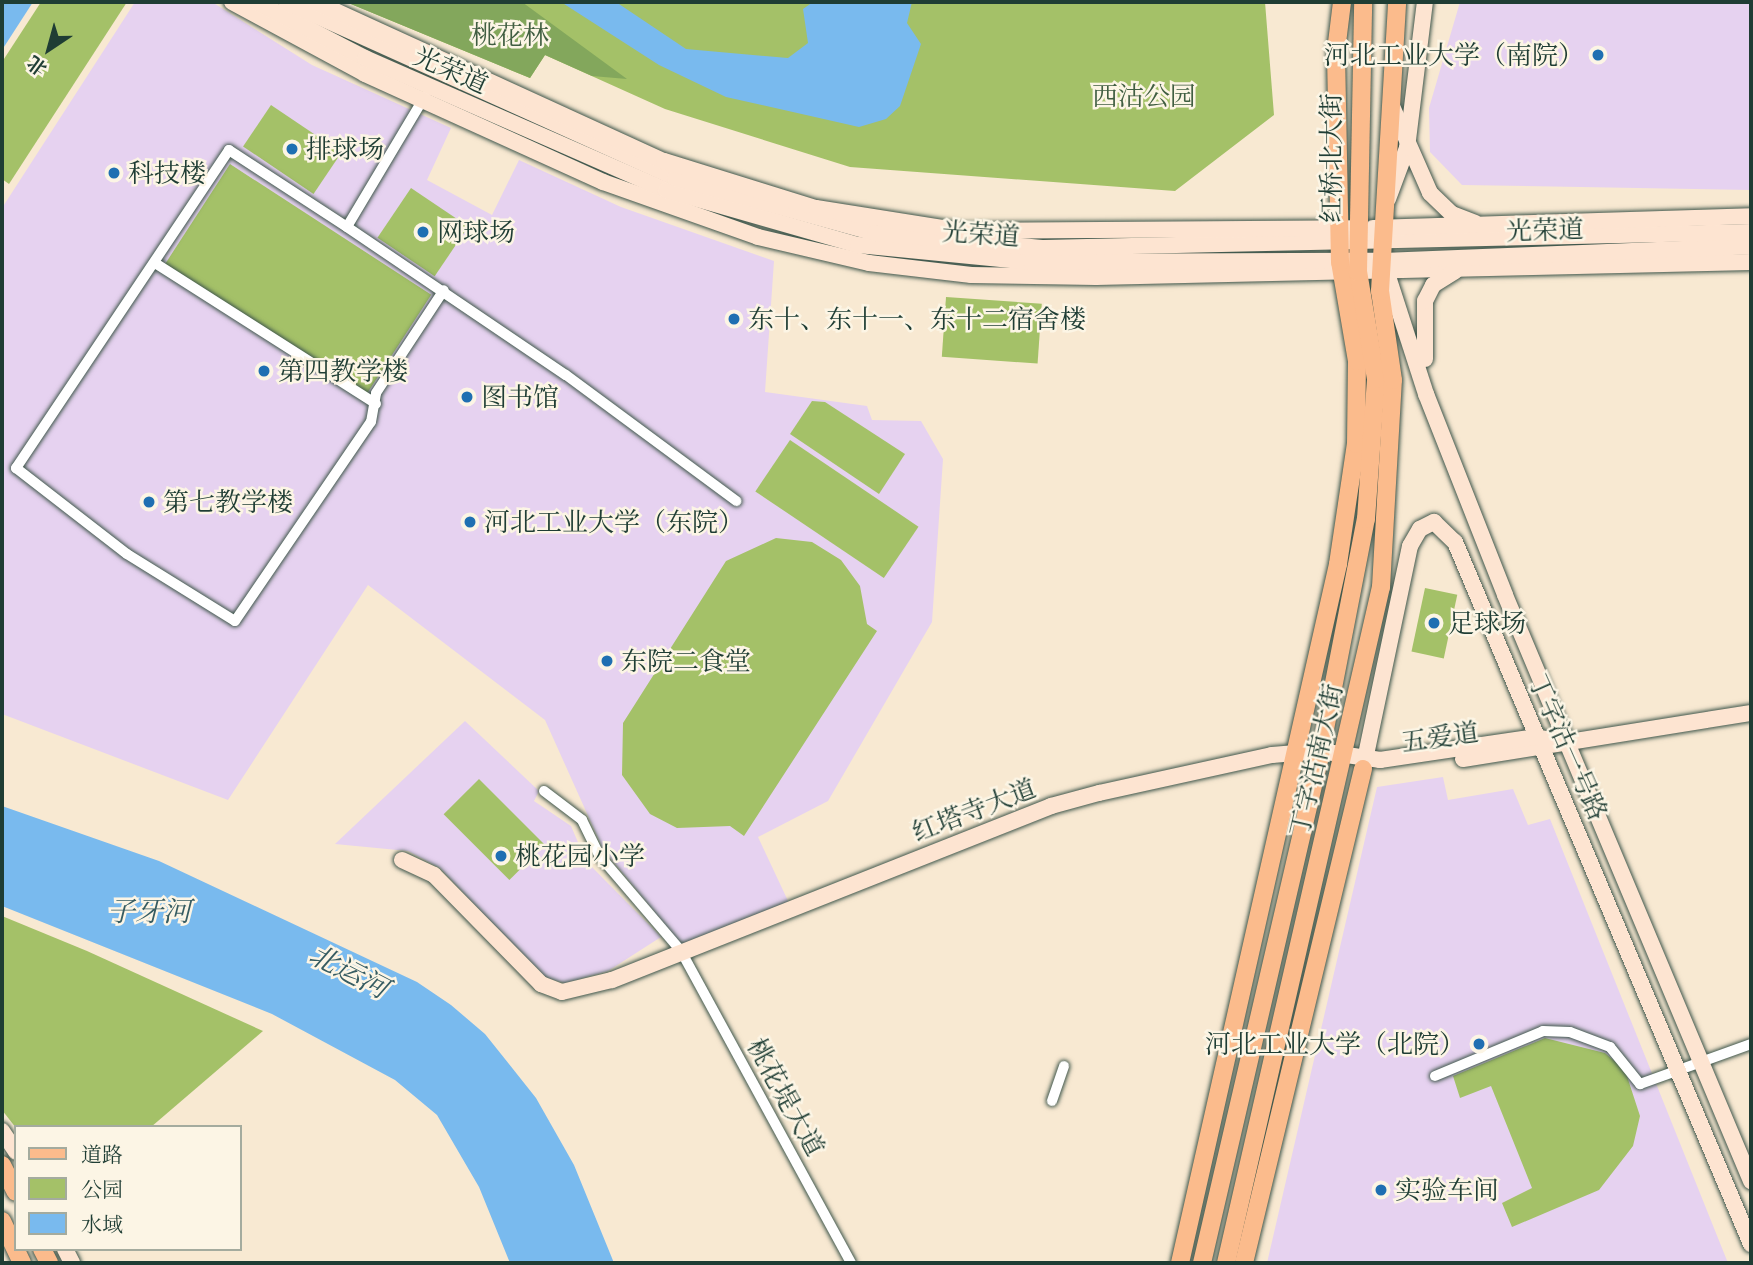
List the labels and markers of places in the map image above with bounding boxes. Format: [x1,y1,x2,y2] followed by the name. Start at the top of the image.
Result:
[1324,39,1584,71] place label: 河北工业大学（南院）
[1590,47,1606,63] marker: 河北工业大学（南院）
[306,133,384,165] place label: 排球场
[284,141,300,157] marker: 排球场
[128,157,206,189] place label: 科技楼
[106,165,122,181] marker: 科技楼
[437,216,515,248] place label: 网球场
[415,224,431,240] marker: 网球场
[748,303,1086,335] place label: 东十、东十一、东十二宿舍楼
[726,311,742,327] marker: 东十、东十一、东十二宿舍楼
[278,355,408,387] place label: 第四教学楼
[256,363,272,379] marker: 第四教学楼
[481,381,559,413] place label: 图书馆
[459,389,475,405] marker: 图书馆
[163,486,293,518] place label: 第七教学楼
[141,494,157,510] marker: 第七教学楼
[484,506,744,538] place label: 河北工业大学（东院）
[462,514,478,530] marker: 河北工业大学（东院）
[1448,607,1526,639] place label: 足球场
[1426,615,1442,631] marker: 足球场
[621,645,751,677] place label: 东院二食堂
[599,653,615,669] marker: 东院二食堂
[515,840,645,872] place label: 桃花园小学
[493,848,509,864] marker: 桃花园小学
[1205,1028,1465,1060] place label: 河北工业大学（北院）
[1471,1036,1487,1052] marker: 河北工业大学（北院）
[1395,1174,1499,1206] place label: 实验车间
[1373,1182,1389,1198] marker: 实验车间

